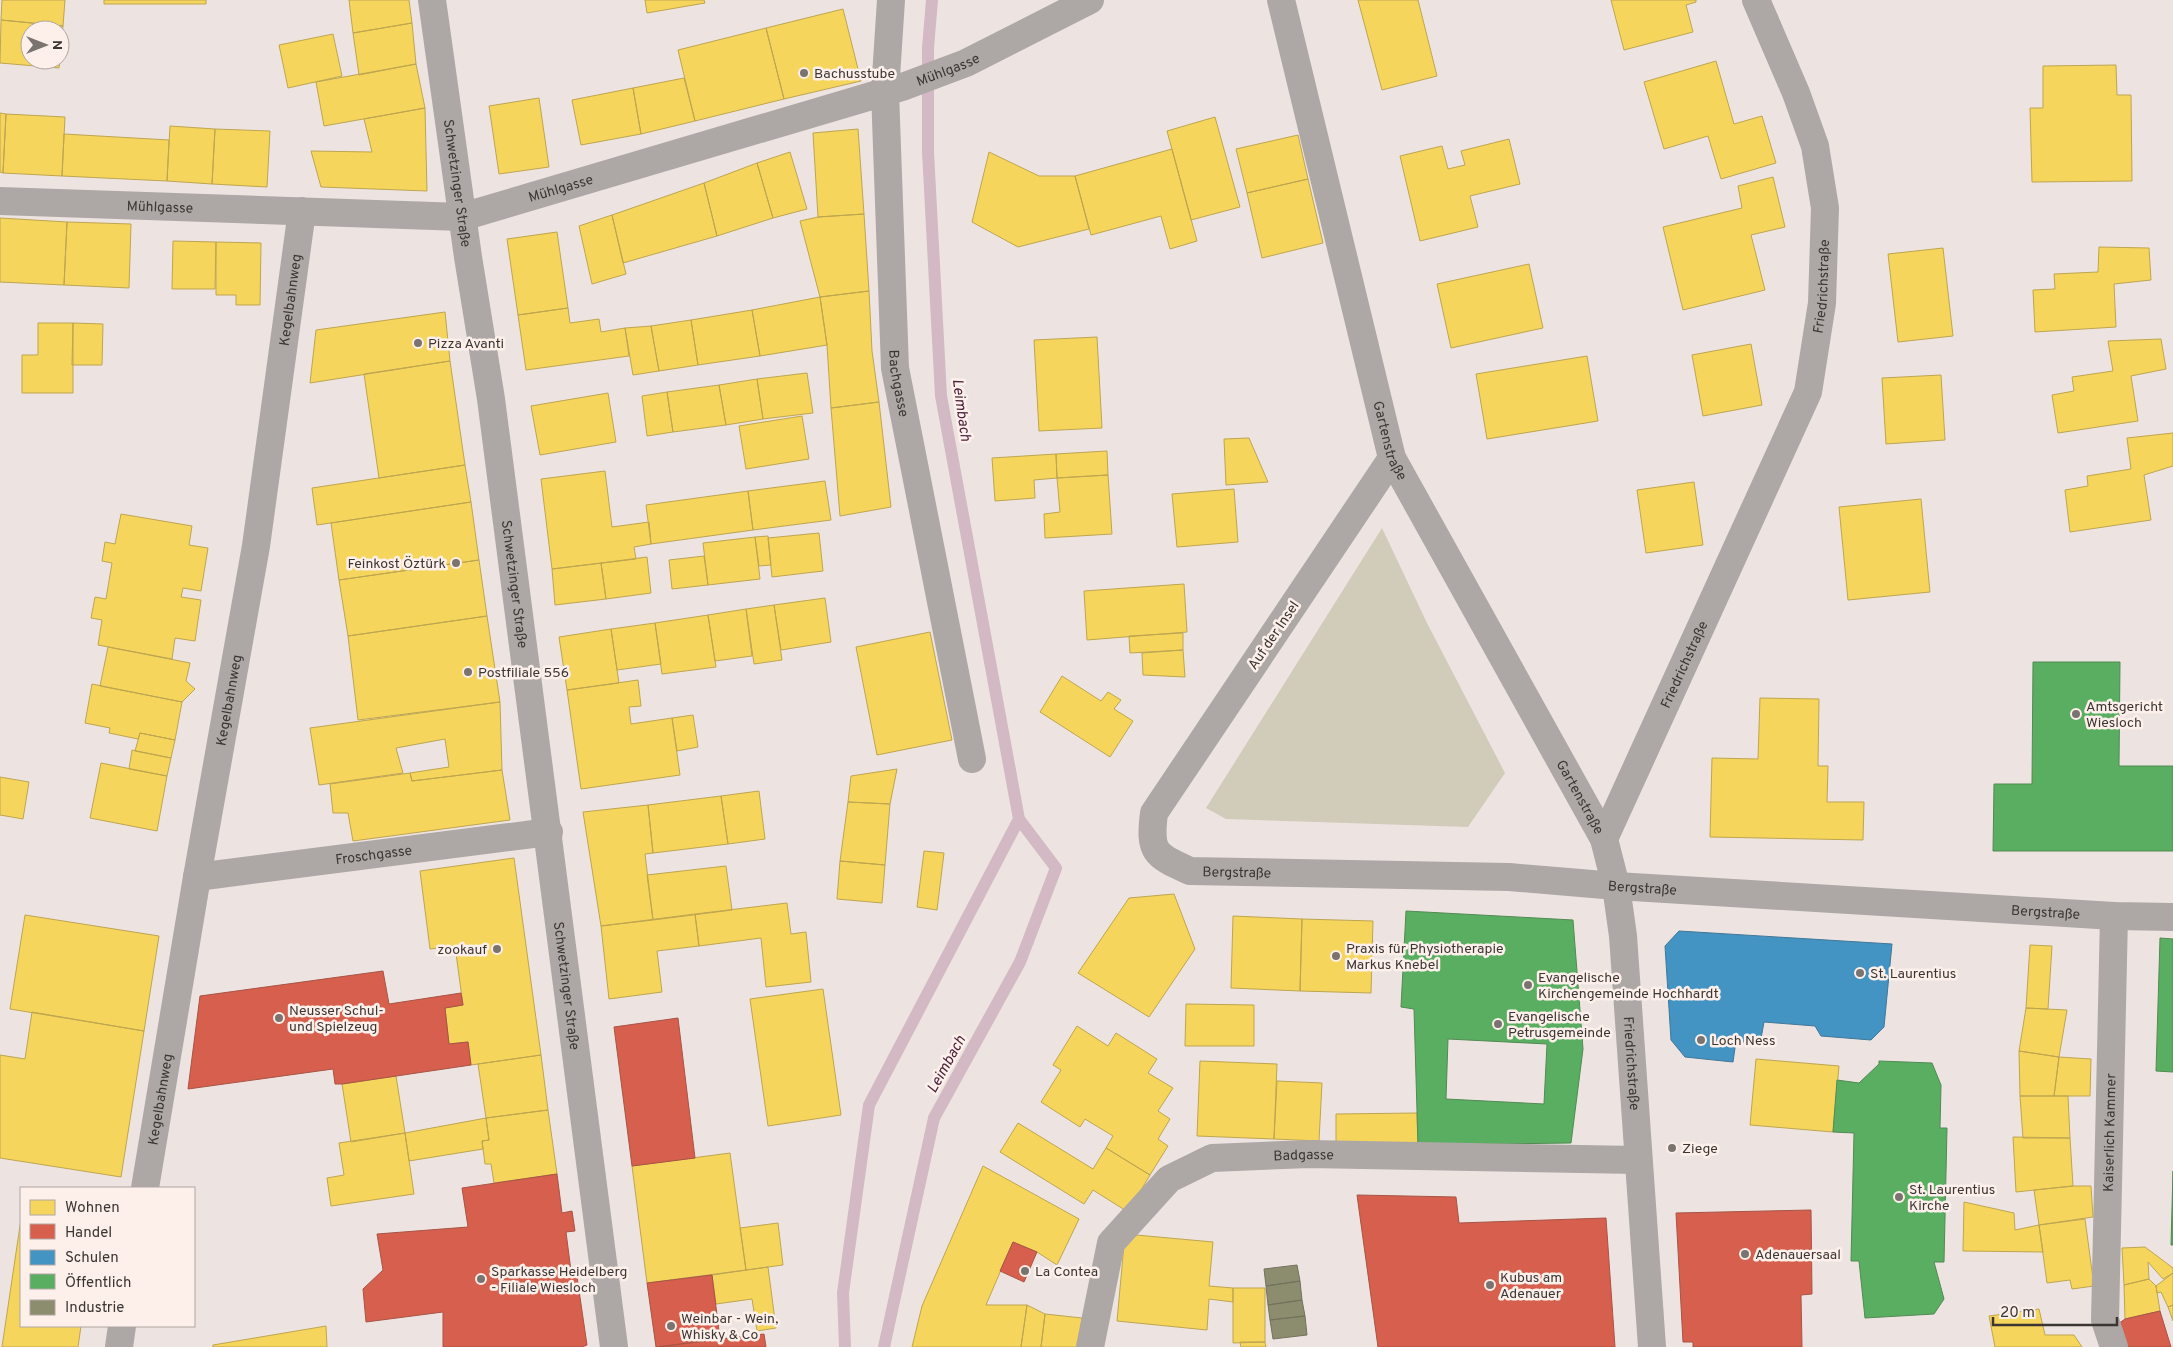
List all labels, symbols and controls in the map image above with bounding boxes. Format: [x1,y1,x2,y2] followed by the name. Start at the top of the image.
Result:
[20,20,70,70] north arrow
[48,40,65,50] text: N
[914,50,983,91] street label: Mühlgasse
[814,66,895,83] place label: Bachusstube
[798,67,810,79] marker: Bachusstube
[439,118,474,249] street label: Schwetzinger Straße
[527,172,595,207] street label: Mühlgasse
[126,198,193,218] street label: Mühlgasse
[1810,239,1834,335] street label: Friedrichstraße
[277,253,306,347] street label: Kegelbahnweg
[428,336,504,353] place label: Pizza Avanti
[412,337,424,349] marker: Pizza Avanti
[884,349,911,419] street label: Bachgasse
[947,378,974,443] water label: Leimbach
[1368,399,1410,484] street label: Gartenstraße
[497,519,530,649] street label: Schwetzinger Straße
[348,555,446,573] place label: Feinkost Öztürk
[450,557,462,569] marker: Feinkost Öztürk
[1245,598,1303,673] street label: Auf der Insel
[1658,619,1712,711] street label: Friedrichstraße
[214,653,246,747] street label: Kegelbahnweg
[478,665,569,682] place label: Postfiliale 556
[462,666,474,678] marker: Postfiliale 556
[2086,699,2163,732] place label: Amtsgericht Wiesloch
[2070,708,2082,720] marker: Amtsgericht Wiesloch
[1552,757,1607,838] street label: Gartenstraße
[334,843,413,869] street label: Froschgasse
[1202,864,1271,883] street label: Bergstraße
[1607,878,1677,900] street label: Bergstraße
[2011,903,2080,924] street label: Bergstraße
[549,921,582,1051] street label: Schwetzinger Straße
[1346,941,1504,974] place label: Praxis für Physiotherapie Markus Knebel
[437,942,487,959] place label: zookauf
[491,943,503,955] marker: zookauf
[1330,950,1342,962] marker: Praxis für Physiotherapie Markus Knebel
[1870,966,1956,983] place label: St. Laurentius
[1854,967,1866,979] marker: St. Laurentius
[1538,970,1719,1003] place label: Evangelische Kirchengemeinde Hochhardt
[1522,979,1534,991] marker: Evangelische Kirchengemeinde Hochhardt
[289,1003,384,1036] place label: Neusser Schul- und Spielzeug
[1508,1009,1611,1042] place label: Evangelische Petrusgemeinde
[273,1012,285,1024] marker: Neusser Schul- und Spielzeug
[1619,1016,1642,1111] street label: Friedrichstraße
[1492,1018,1504,1030] marker: Evangelische Petrusgemeinde
[924,1033,971,1097] water label: Leimbach
[1711,1033,1776,1050] place label: Loch Ness
[1695,1034,1707,1046] marker: Loch Ness
[145,1052,177,1147] street label: Kegelbahnweg
[2101,1072,2121,1192] street label: Kaiserlich Kammer
[1682,1141,1718,1158] place label: Ziege
[1666,1142,1678,1154] marker: Ziege
[1273,1147,1334,1165] street label: Badgasse
[1909,1182,1995,1215] place label: St. Laurentius Kirche
[20,1187,195,1327] legend
[1893,1191,1905,1203] marker: St. Laurentius Kirche
[65,1199,120,1218] text: Wohnen
[65,1224,112,1243] text: Handel
[1755,1247,1841,1264] place label: Adenauersaal
[1739,1248,1751,1260] marker: Adenauersaal
[65,1249,119,1268] text: Schulen
[491,1264,627,1297] place label: Sparkasse Heidelberg - Filiale Wiesloch
[1035,1264,1098,1281] place label: La Contea
[1019,1265,1031,1277] marker: La Contea
[1500,1270,1562,1303] place label: Kubus am Adenauer
[65,1273,132,1293] text: Öffentlich
[475,1273,487,1285] marker: Sparkasse Heidelberg - Filiale Wiesloch
[1484,1279,1496,1291] marker: Kubus am Adenauer
[1993,1294,2117,1326] scale bar
[65,1299,124,1318] text: Industrie
[2000,1304,2035,1323] text: 20 m
[681,1311,778,1344] place label: Weinbar - Wein, Whisky & Co
[665,1320,677,1332] marker: Weinbar - Wein, Whisky & Co

